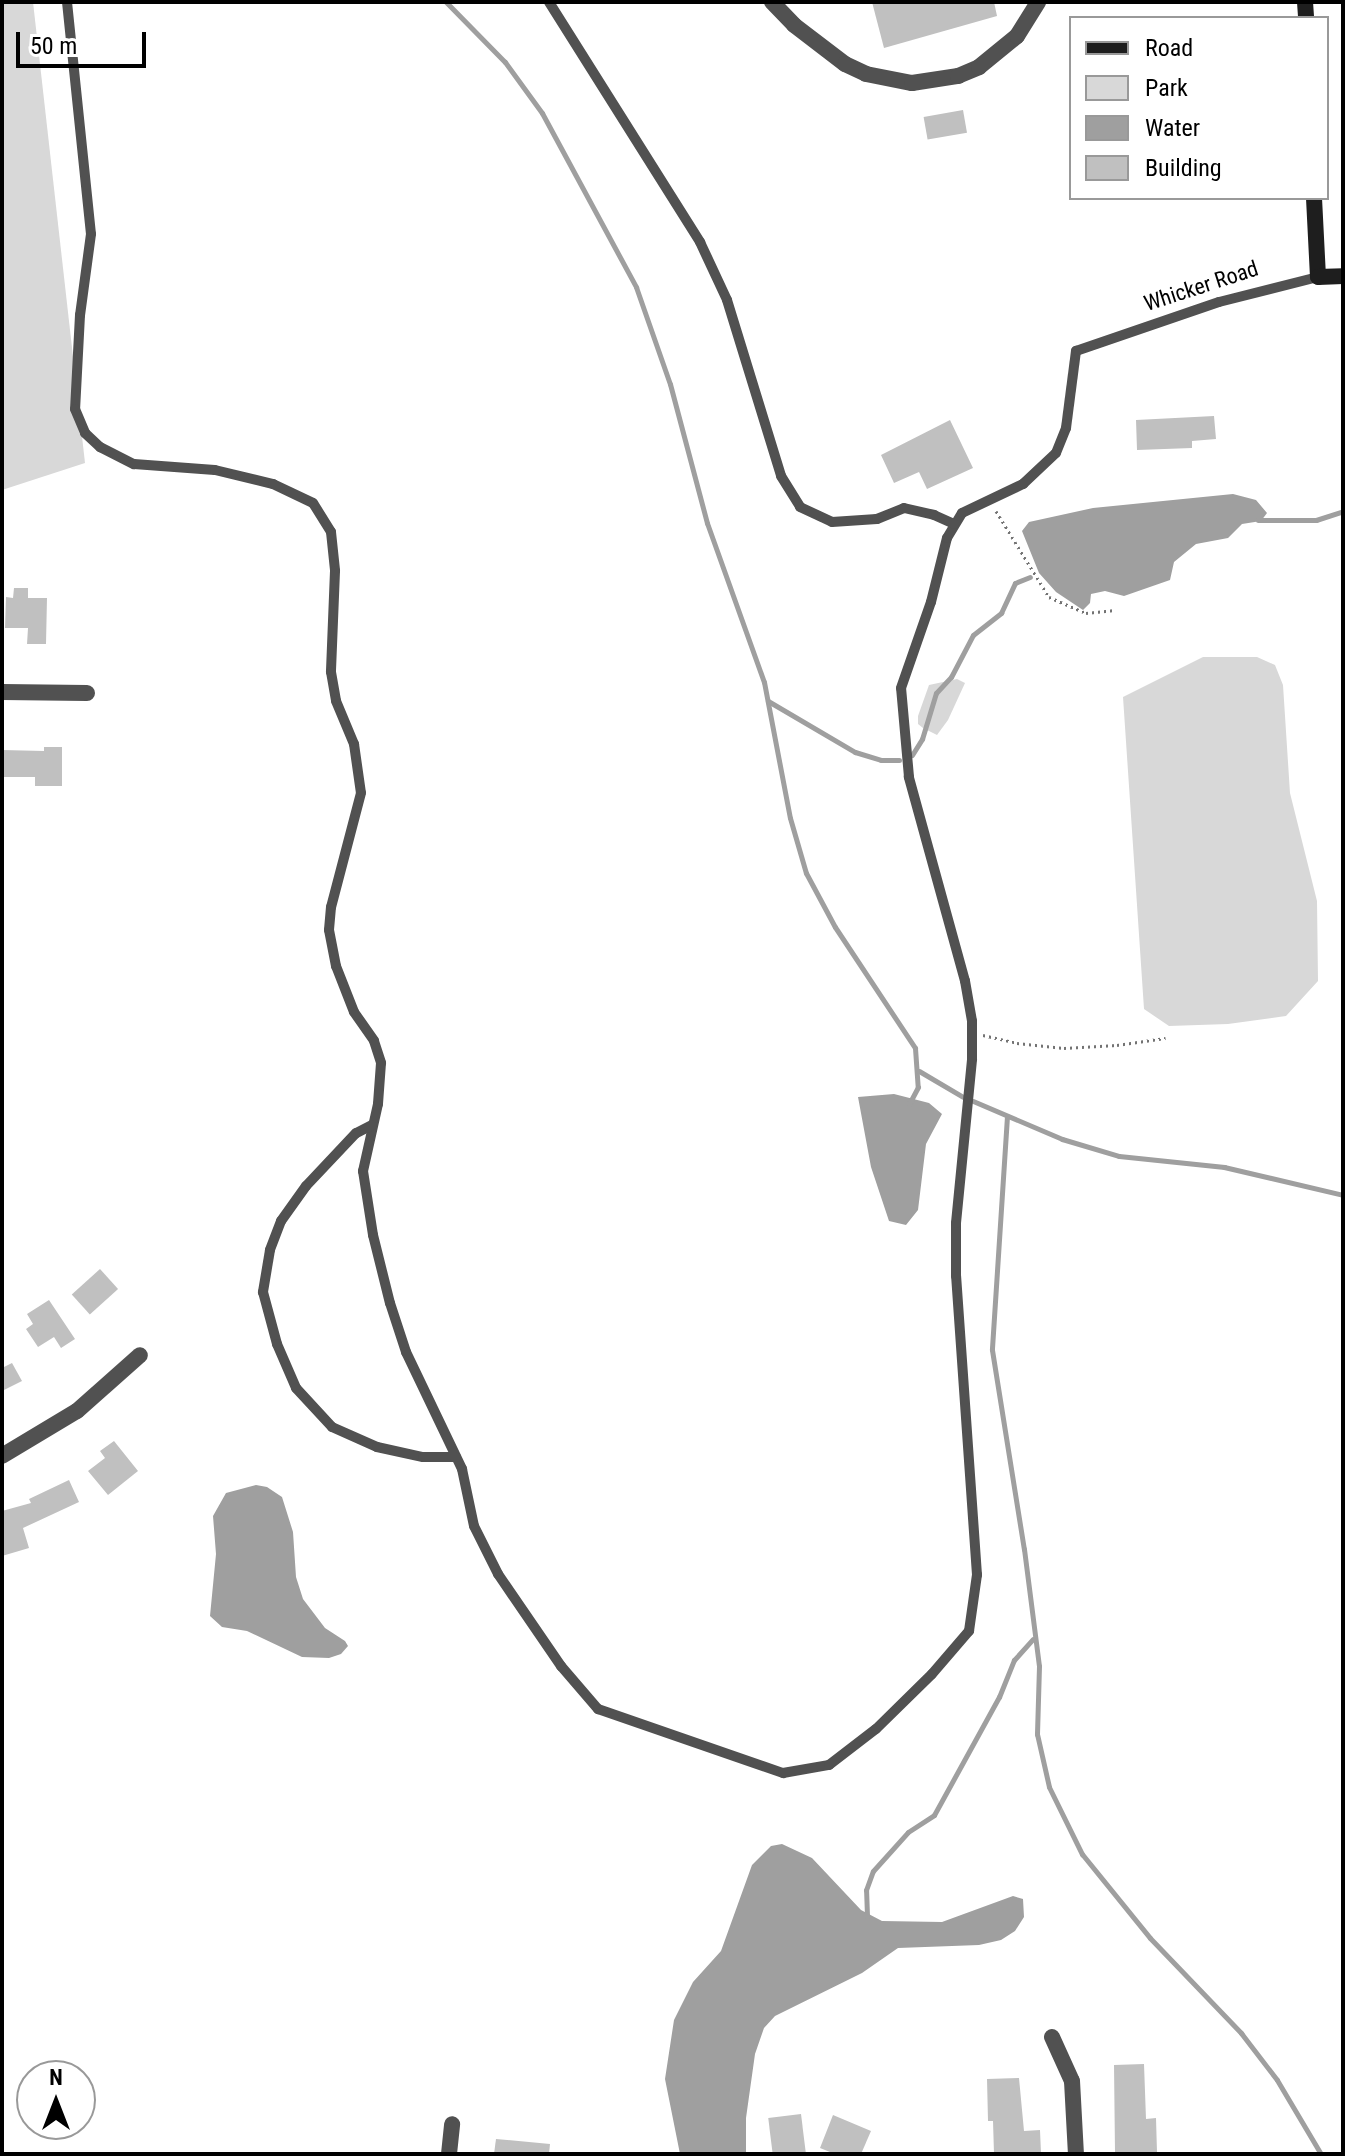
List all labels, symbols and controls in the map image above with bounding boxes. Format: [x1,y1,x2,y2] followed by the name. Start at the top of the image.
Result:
[20,16,150,66] scale bar
[1069,16,1329,200] legend
[30,32,77,60] text: 50 m
[1145,34,1193,62] text: Road
[1145,74,1188,102] text: Park
[1145,114,1200,142] text: Water
[1145,154,1222,182] text: Building
[1141,255,1261,317] street label: Whicker Road
[16,2060,96,2140] north arrow
[49,2065,63,2090] text: N

